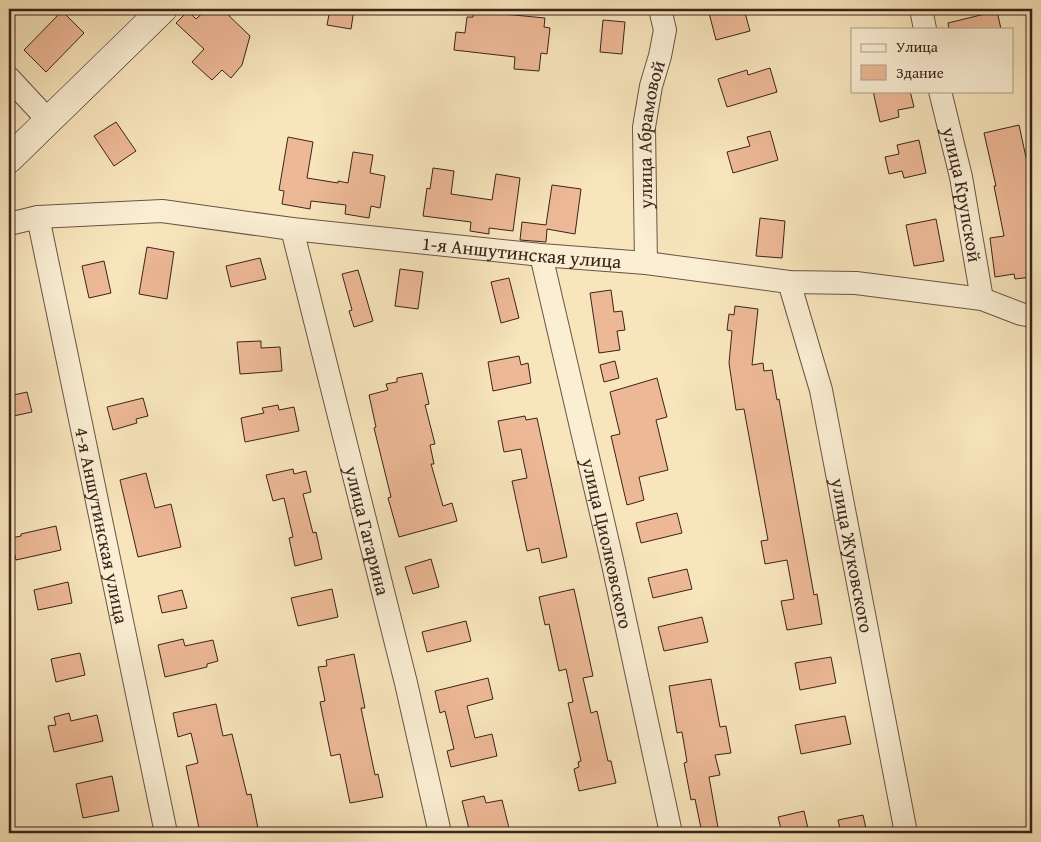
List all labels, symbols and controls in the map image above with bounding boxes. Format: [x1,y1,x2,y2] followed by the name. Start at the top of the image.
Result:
[851,28,1014,92] legend
[896,36,939,57] text: Улица
[629,57,672,210] street label: улица Абрамовой
[896,62,944,83] text: Здание
[935,123,989,264] street label: улица Крупской
[420,229,622,275] street label: 1-я Аншутинская улица
[68,425,136,626] street label: 4-я Аншутинская улица
[575,454,640,631] street label: улица Циолковского
[338,462,397,598] street label: улица Гагарина
[824,475,881,635] street label: улица Жуковского

